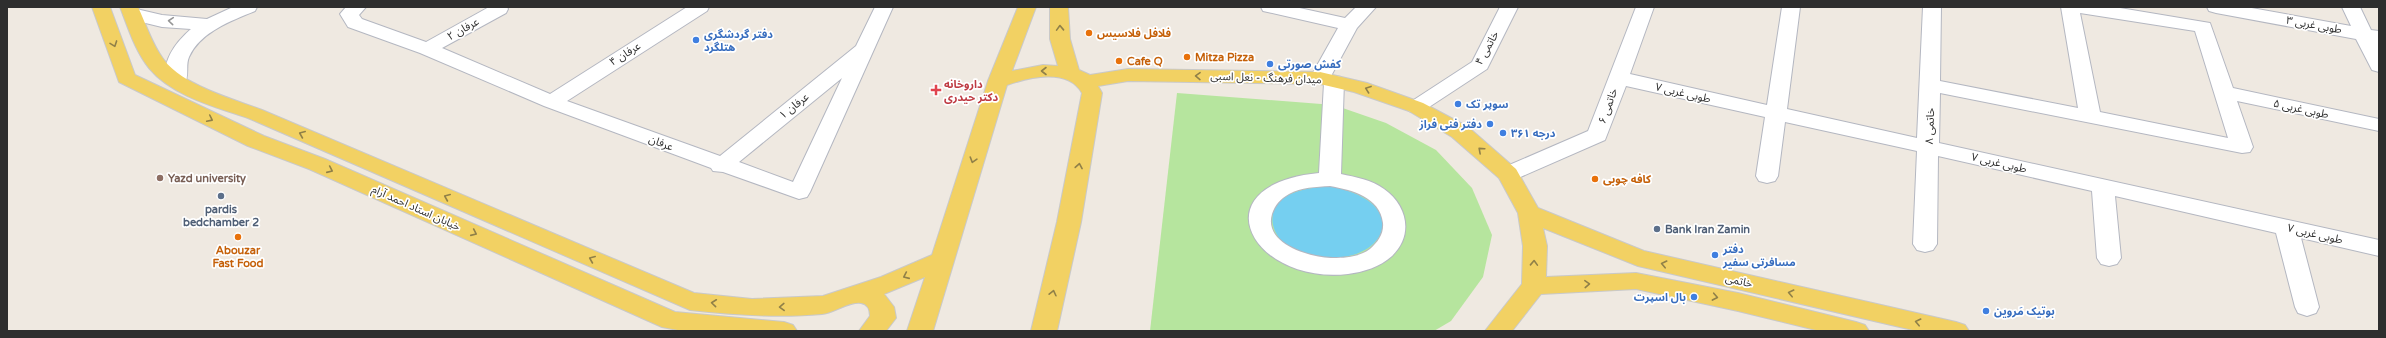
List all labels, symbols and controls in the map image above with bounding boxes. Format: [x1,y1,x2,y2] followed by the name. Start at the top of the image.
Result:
[2285,14,2343,36] street label: طوبی غربی ۳
[445,15,482,43] street label: عرفان ۲
[168,17,174,26] one-way arrow
[1056,25,1064,31] one-way arrow
[1097,27,1171,40] place label: فلافل فلاسیس
[704,28,773,54] place label: دفتر گردشگری هتلگرد
[1084,28,1094,38] marker: فلافل فلاسیس
[1472,28,1502,67] street label: خاتمی ۴
[691,35,701,45] marker: دفتر گردشگری هتلگرد
[607,39,643,69] street label: عرفان ۴
[109,40,117,47] one-way arrow
[1195,51,1254,64] place label: Mitza Pizza
[1182,52,1192,62] marker: Mitza Pizza
[1127,55,1163,68] place label: Cafe Q
[1114,56,1124,66] marker: Cafe Q
[1278,58,1342,71] place label: کفش صورتی
[1265,59,1275,69] marker: کفش صورتی
[1041,67,1047,75] one-way arrow
[1210,70,1322,87] street label: میدان فرهنگ - نعل اسبی
[1195,72,1201,80] one-way arrow
[944,78,999,104] place label: داروخانه دکتر حیدری
[1654,80,1712,106] street label: طوبی غربی ۷
[931,85,941,95] marker: داروخانه دکتر حیدری
[1365,86,1372,94] one-way arrow
[1596,86,1621,125] street label: خاتمی ۶
[777,90,812,122] street label: عرفان ۱
[2272,97,2330,121] street label: طوبی غربی ۵
[1466,98,1508,111] place label: سوپر تک
[1453,99,1463,109] marker: سوپر تک
[1923,107,1937,145] street label: خاتمی ۸
[206,114,214,122] one-way arrow
[1418,118,1482,131] place label: دفتر فنی فراز
[1485,119,1495,129] marker: دفتر فنی فراز
[1511,127,1556,140] place label: ۳۶۱ درجه
[1498,128,1508,138] marker: ۳۶۱ درجه
[299,131,306,139] one-way arrow
[647,132,676,154] street label: عرفان
[1479,148,1486,155] one-way arrow
[1970,150,2028,176] street label: طوبی غربی ۷
[969,156,978,163] one-way arrow
[1074,163,1083,169] one-way arrow
[325,165,333,173] one-way arrow
[168,172,246,186] place label: Yazd university
[155,173,165,183] marker: Yazd university
[1603,173,1652,186] place label: کافه چوبی
[1590,174,1600,184] marker: کافه چوبی
[369,183,463,234] street label: خیابان استاد احمد آرام
[216,191,226,201] marker: pardis bedchamber 2
[444,193,451,201] one-way arrow
[183,203,259,229] place label: pardis bedchamber 2
[2286,221,2344,247] street label: طوبی غربی ۷
[1665,223,1750,236] place label: Bank Iran Zamin
[1652,224,1662,234] marker: Bank Iran Zamin
[471,229,478,237] one-way arrow
[233,232,243,242] marker: Abouzar Fast Food
[1722,243,1796,269] place label: دفتر مسافرتی سفیر
[213,244,264,270] place label: Abouzar Fast Food
[1710,250,1720,260] marker: دفتر مسافرتی سفیر
[589,256,597,264] one-way arrow
[1530,260,1538,266] one-way arrow
[1661,261,1668,269] one-way arrow
[903,271,911,279] one-way arrow
[1724,272,1754,291] street label: خاتمی
[1584,279,1590,288] one-way arrow
[1788,289,1795,298] one-way arrow
[1048,290,1056,296] one-way arrow
[1634,291,1686,304] place label: بال اسپرت
[1689,292,1699,302] marker: بال اسپرت
[1712,292,1718,301] one-way arrow
[710,299,717,308] one-way arrow
[779,303,785,311] one-way arrow
[1994,305,2055,318] place label: بوتیک مَروین
[1981,306,1991,316] marker: بوتیک مَروین
[1915,318,1921,326] one-way arrow

